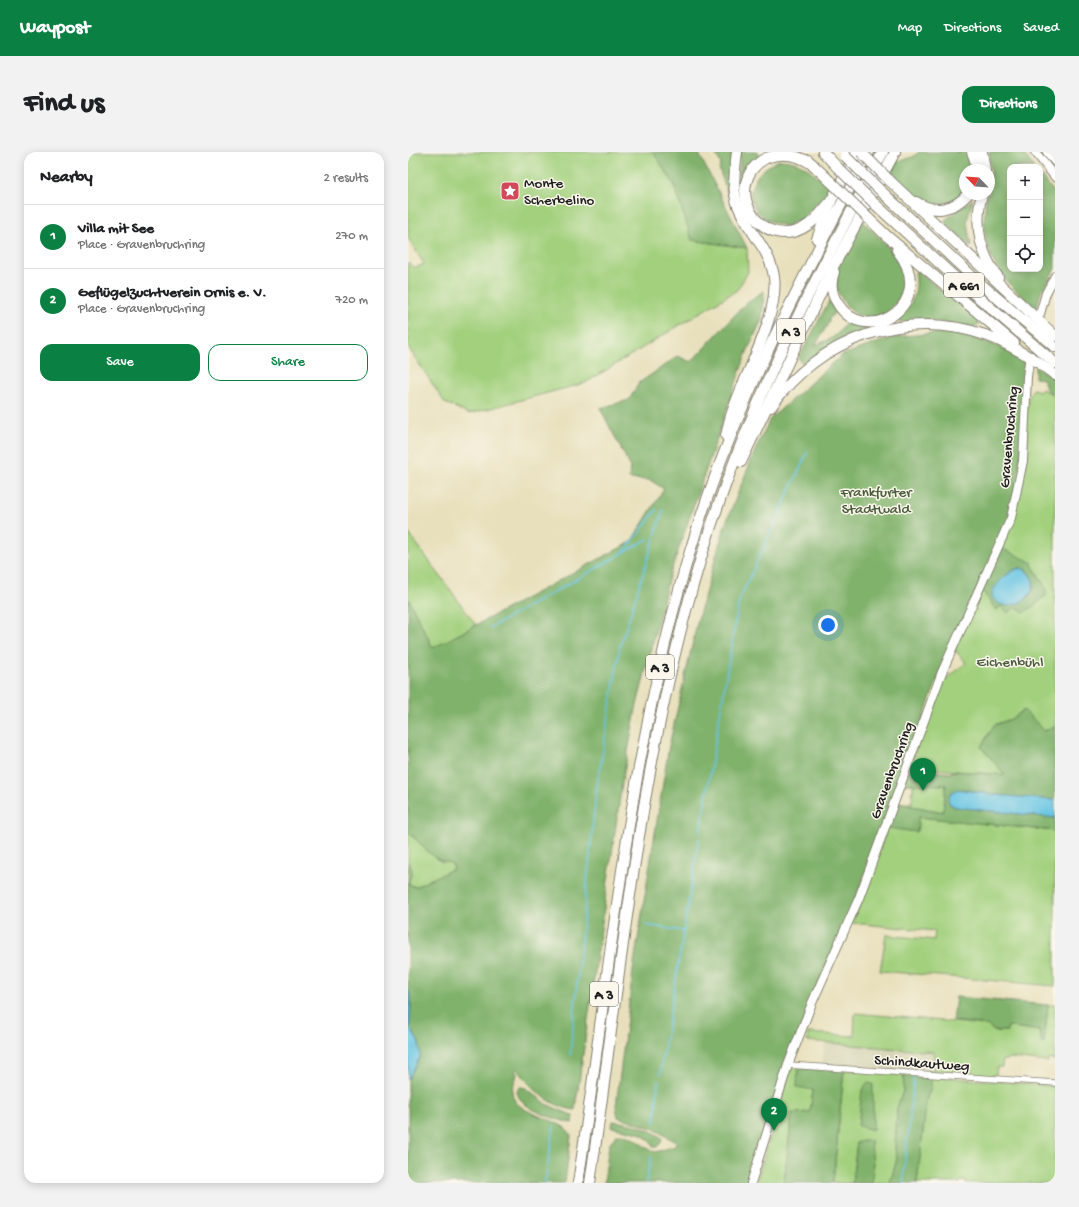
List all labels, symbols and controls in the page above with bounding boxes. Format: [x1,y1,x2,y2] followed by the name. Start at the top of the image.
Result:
[20,17,90,40] text: Waypost
[898,20,922,37] text: Map
[944,20,1001,37] text: Directions
[1023,20,1059,37] text: Saved
[962,86,1055,123] button: Directions
[24,88,104,121] text: Find us
[959,164,995,200] north arrow
[1007,164,1043,272] map controls
[1007,164,1043,200] button: +
[40,168,93,188] text: Nearby
[323,171,368,186] text: 2 results
[524,175,595,210] place label: Monte Scherbelino
[499,180,521,202] place icon: Monte Scherbelino
[1007,200,1043,236] button: −
[78,220,154,238] text: Villa mit See
[50,229,56,244] text: 1
[335,229,368,244] text: 270 m
[1007,236,1043,272] button: locate
[78,238,205,253] text: Place · Gravenbruchring
[944,273,984,297] road number: A 661
[78,284,267,302] text: Geflügelzuchtverein Ornis e. V.
[50,293,56,308] text: 2
[335,293,368,308] text: 720 m
[78,302,205,317] text: Place · Gravenbruchring
[777,319,805,343] road number: A 3
[40,344,200,381] button: Save
[208,344,368,381] button: Share
[997,385,1023,489] street label: Gravenbruchring
[839,484,913,519] park label: Frankfurter Stadtwald
[818,615,838,635] your location
[977,654,1043,672] park label: Eichenbühl
[646,655,674,679] road number: A 3
[867,720,919,822] street label: Gravenbruchring
[910,758,936,791] pin: 1
[590,982,618,1006] road number: A 3
[874,1052,970,1076] street label: Schindkautweg
[761,1098,787,1131] pin: 2

